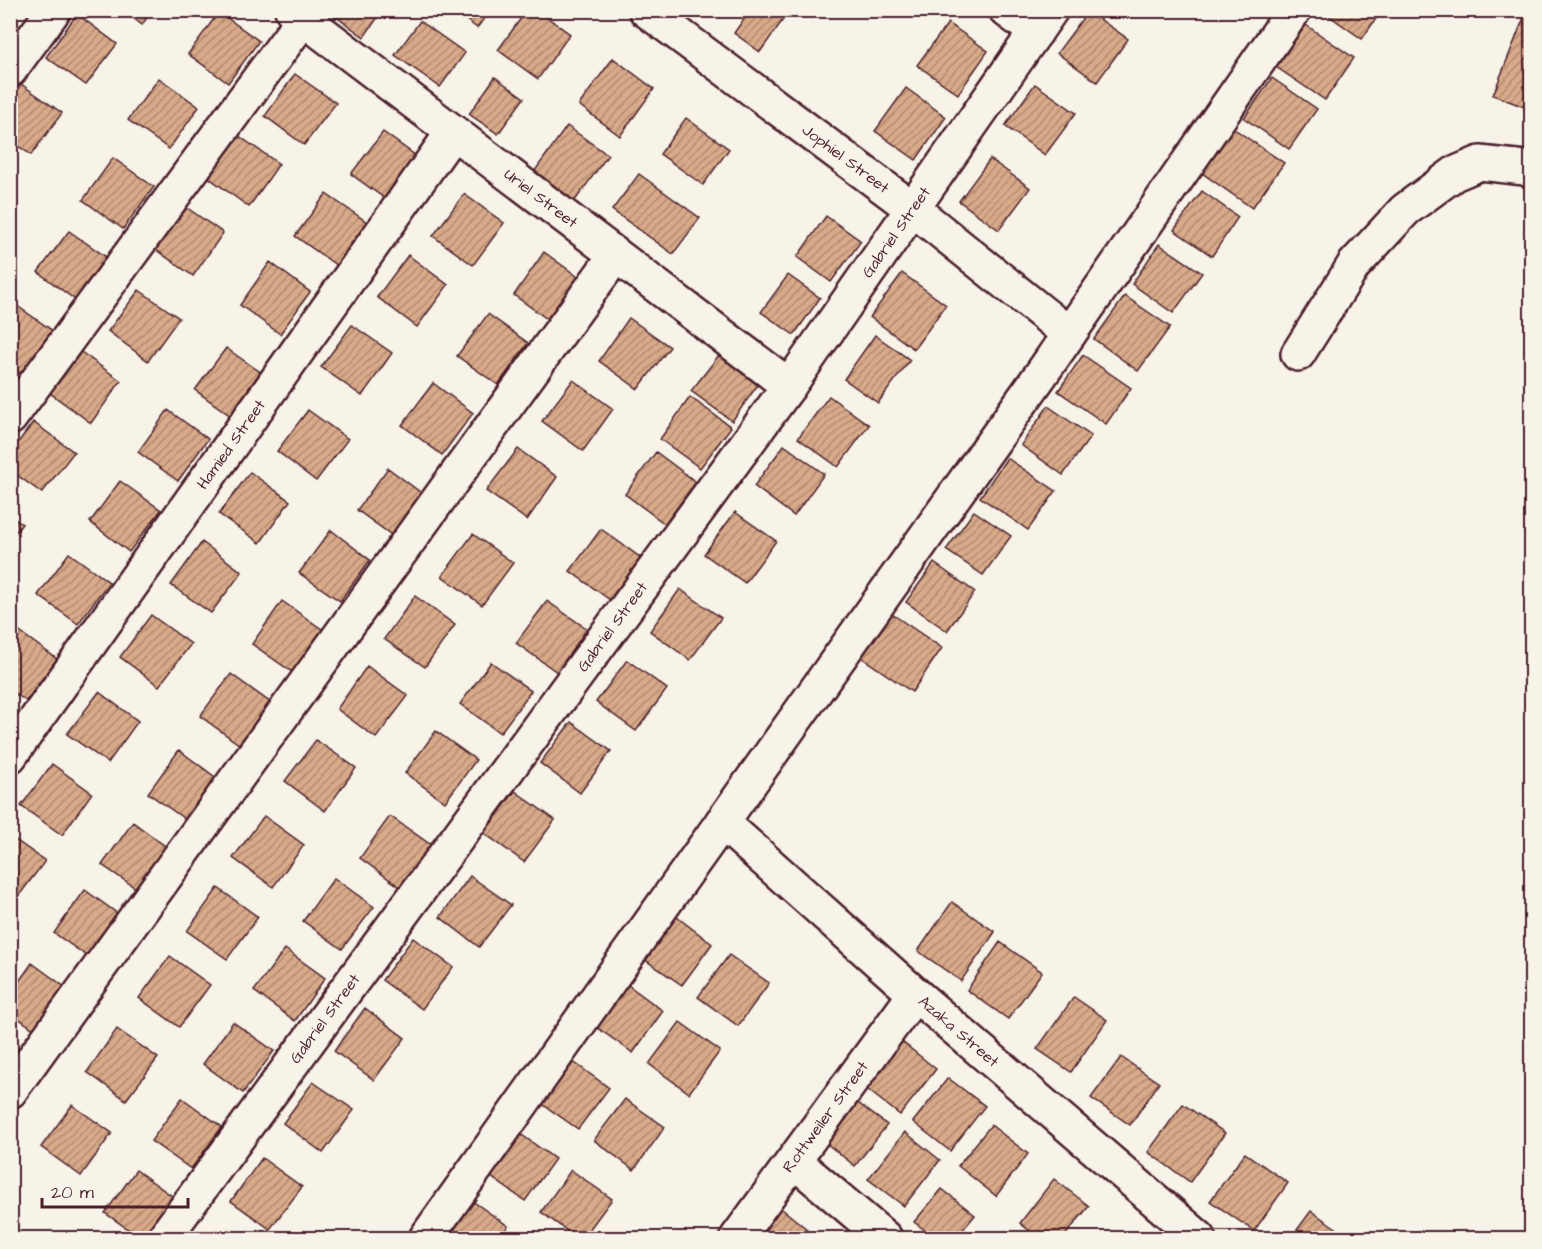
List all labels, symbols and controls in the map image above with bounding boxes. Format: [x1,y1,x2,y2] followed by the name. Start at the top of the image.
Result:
[798,119,894,199] street label: Jophiel Street
[499,163,583,234] street label: Uriel Street
[857,182,936,282] street label: Gabriel Street
[192,395,271,494] street label: Hamied Street
[572,577,653,676] street label: Gabriel Street
[285,969,366,1068] street label: Gabriel Street
[913,991,1004,1073] street label: Azaka Street
[777,1056,874,1177] street label: Rottweiler Street
[42,1171,188,1209] scale bar
[51,1180,94,1205] text: 20 m

